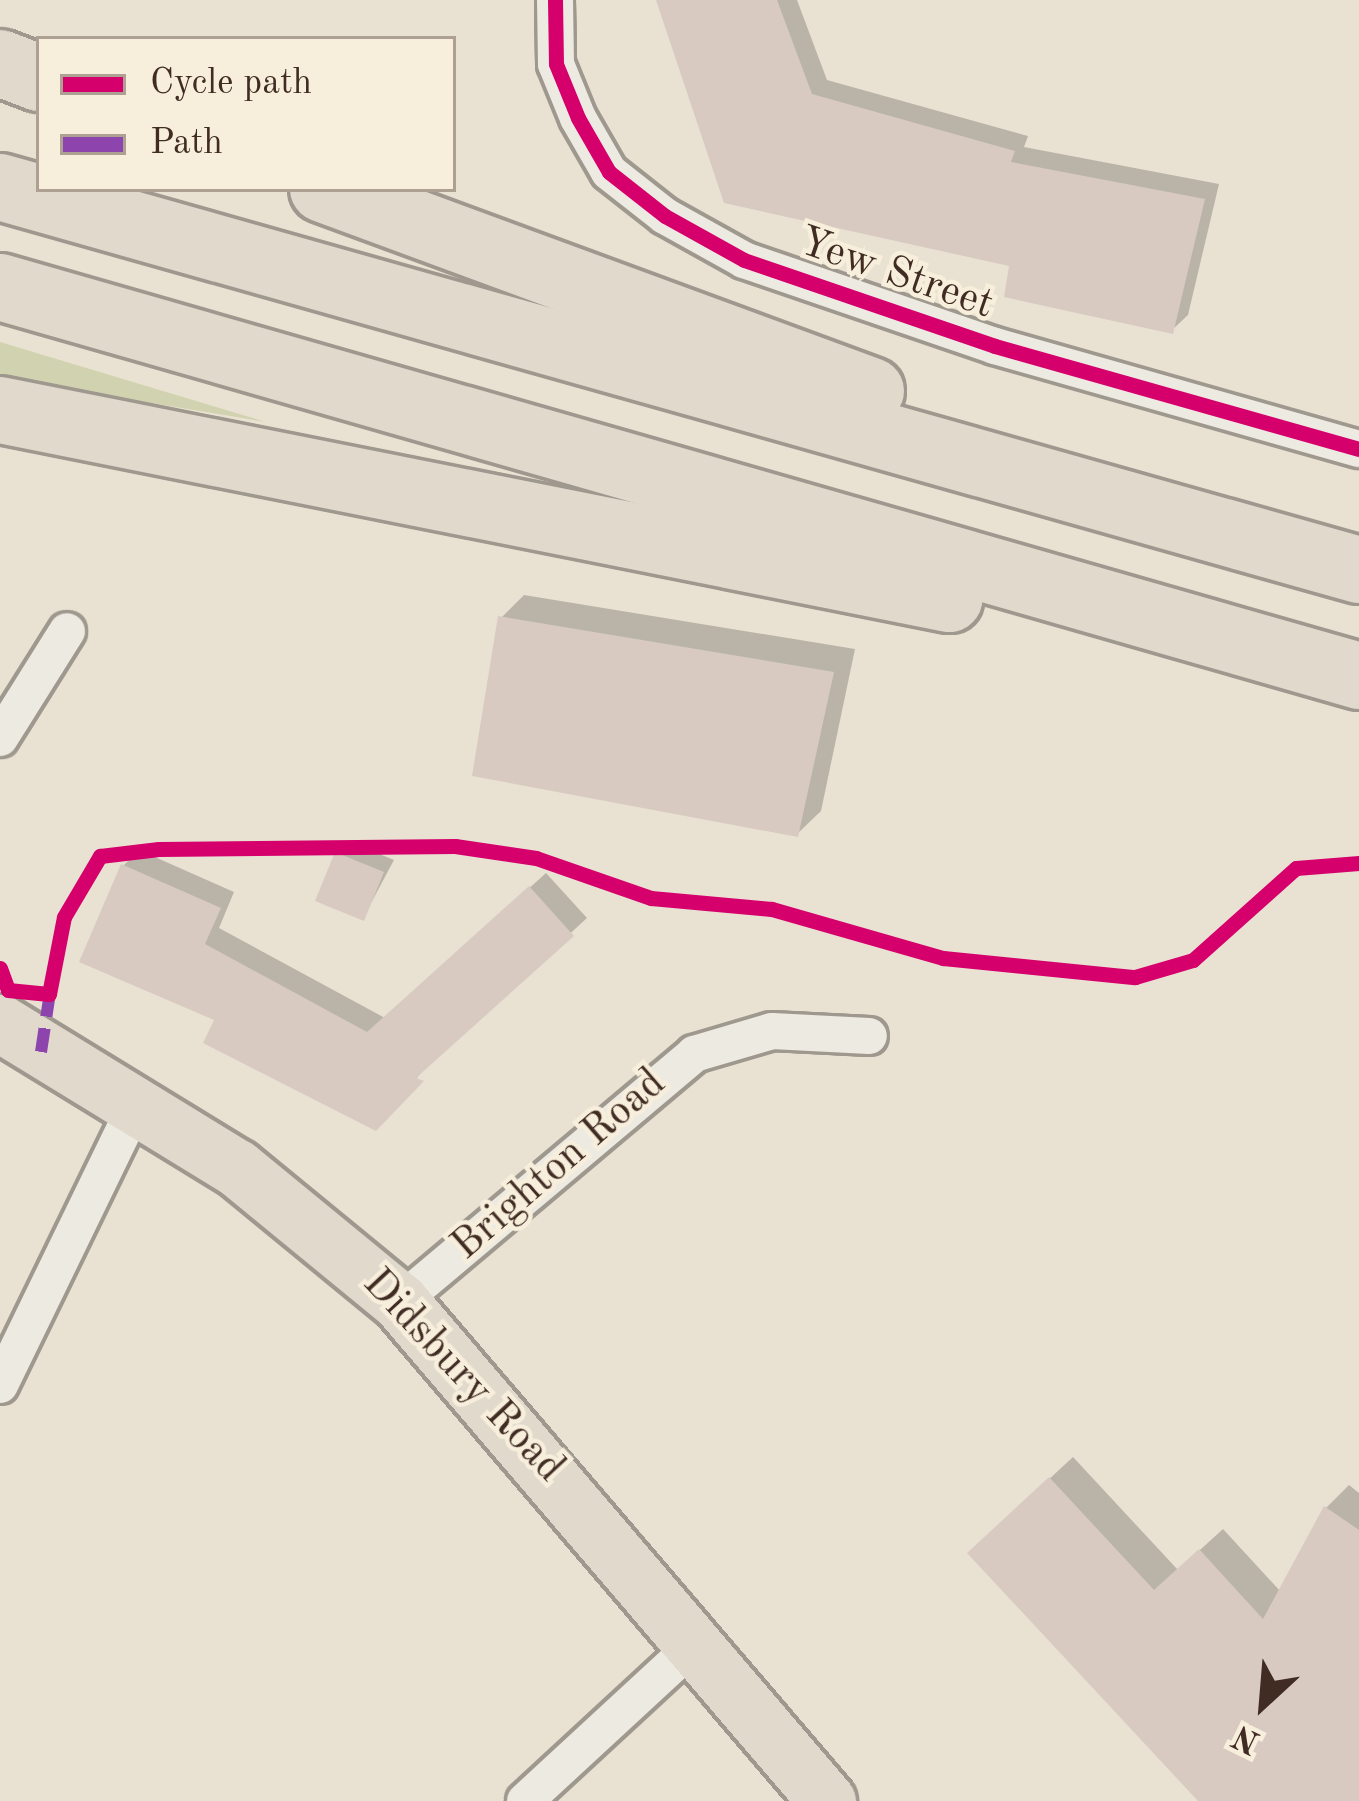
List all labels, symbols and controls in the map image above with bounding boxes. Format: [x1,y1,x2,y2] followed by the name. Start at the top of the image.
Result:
[36,36,456,192] legend
[150,66,312,102] text: Cycle path
[150,126,223,162] text: Path
[792,217,1000,331] street label: Yew Street
[442,1059,676,1271] street label: Brighton Road
[351,1259,575,1493] street label: Didsbury Road
[1203,1645,1323,1765] north arrow
[1228,1717,1266,1758] text: N

